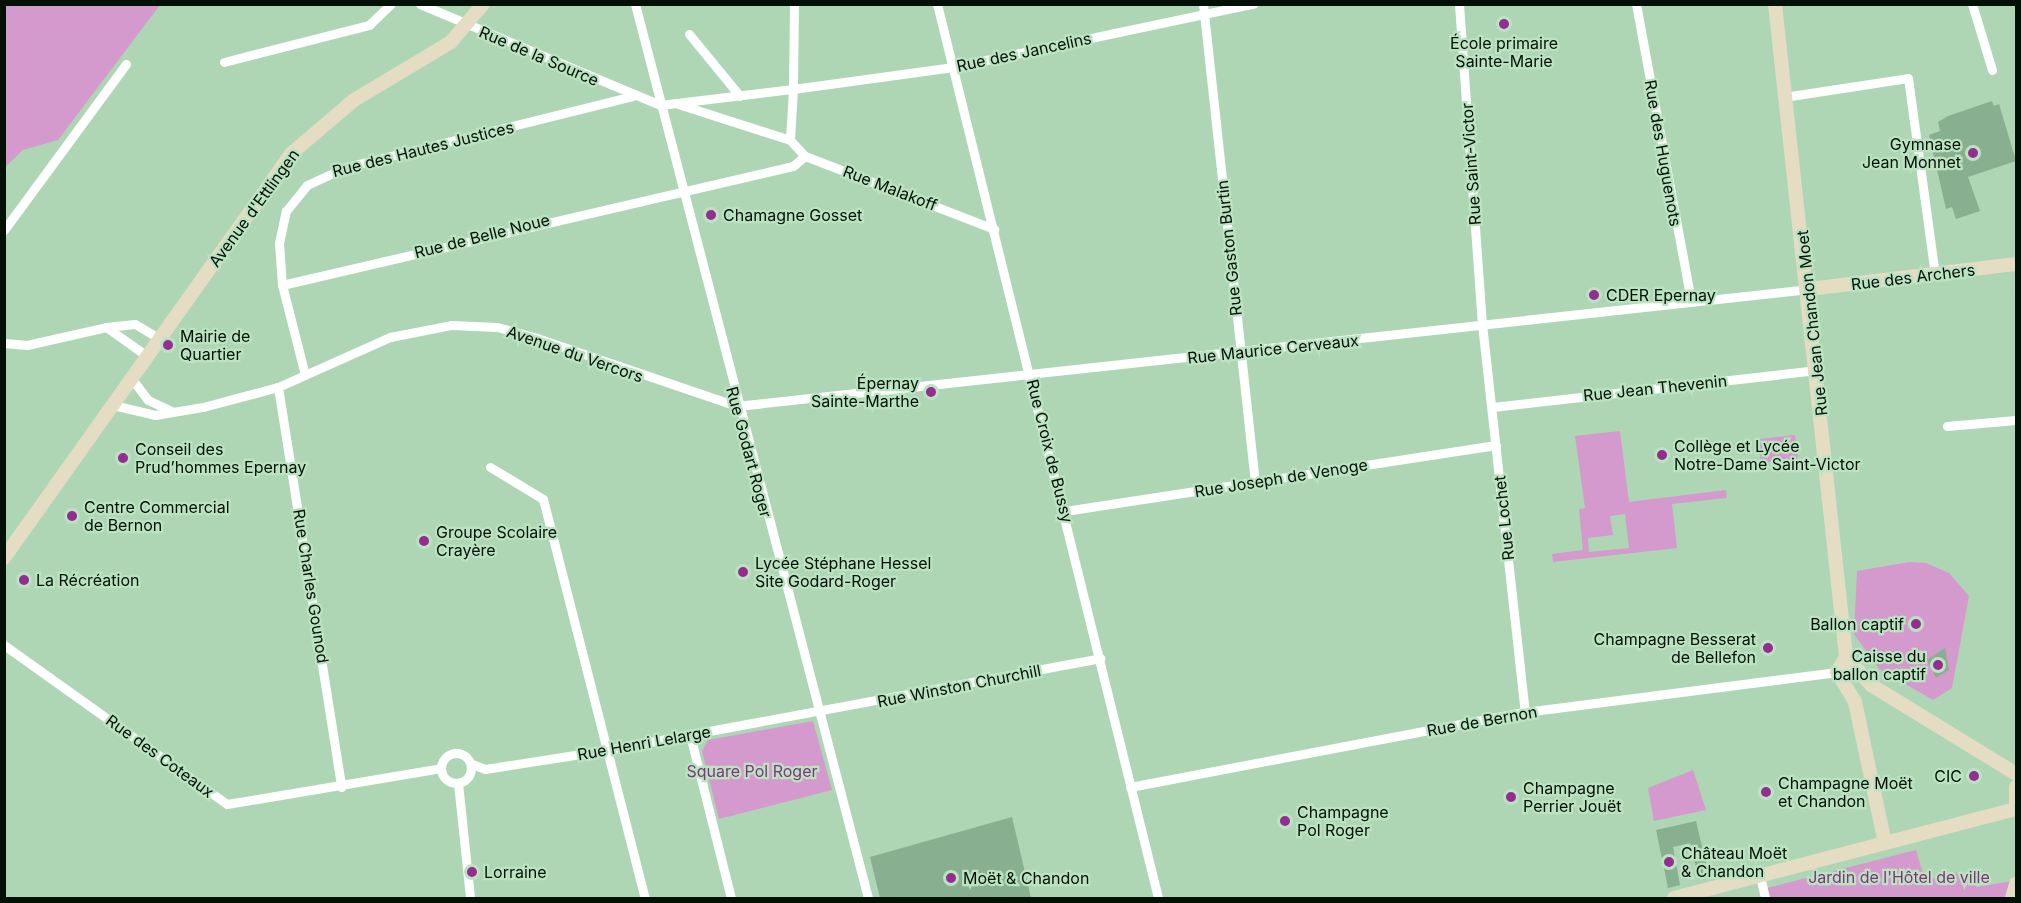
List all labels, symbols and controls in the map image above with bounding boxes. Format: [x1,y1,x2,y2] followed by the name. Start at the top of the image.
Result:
[1497,17,1511,31] marker: École primaire Sainte-Marie
[476,22,602,90] street label: Rue de la Source
[955,28,1093,76] street label: Rue des Jancelins
[1450,33,1558,71] place label: École primaire Sainte-Marie
[1641,78,1685,228] street label: Rue des Huguenots
[1457,102,1485,226] street label: Rue Saint-Victor
[330,117,516,181] street label: Rue des Hautes Justices
[1862,134,1961,172] place label: Gymnase Jean Monnet
[205,145,303,271] street label: Avenue d'Ettlingen
[1966,146,1980,160] marker: Gymnase Jean Monnet
[840,161,940,215] street label: Rue Malakoff
[1212,179,1246,317] street label: Rue Gaston Burtin
[723,205,862,225] place label: Chamagne Gosset
[704,208,718,222] marker: Chamagne Gosset
[412,210,552,262] street label: Rue de Belle Noue
[1793,229,1831,417] street label: Rue Jean Chandon Moet
[1850,260,1976,294] street label: Rue des Archers
[1606,285,1716,305] place label: CDER Epernay
[1587,288,1601,302] marker: CDER Epernay
[504,322,646,386] street label: Avenue du Vercors
[180,326,250,364] place label: Mairie de Quartier
[1186,330,1360,368] street label: Rue Maurice Cerveaux
[161,338,175,352] marker: Mairie de Quartier
[1582,371,1728,405] street label: Rue Jean Thevenin
[811,373,919,411] place label: Épernay Sainte-Marthe
[1023,377,1077,525] street label: Rue Croix de Bussy
[722,384,776,520] street label: Rue Godart Roger
[924,385,938,399] marker: Épernay Sainte-Marthe
[1674,436,1860,474] place label: Collège et Lycée Notre-Dame Saint-Victor
[135,439,306,477] place label: Conseil des Prud’hommes Epernay
[1655,448,1669,462] marker: Collège et Lycée Notre-Dame Saint-Victor
[116,451,130,465] marker: Conseil des Prud’hommes Epernay
[1193,455,1369,501] street label: Rue Joseph de Venoge
[1490,475,1518,561] street label: Rue Lochet
[84,497,230,535] place label: Centre Commercial de Bernon
[289,507,333,665] street label: Rue Charles Gounod
[65,509,79,523] marker: Centre Commercial de Bernon
[436,522,557,560] place label: Groupe Scolaire Crayère
[417,534,431,548] marker: Groupe Scolaire Crayère
[755,553,931,591] place label: Lycée Stéphane Hessel Site Godard-Roger
[736,565,750,579] marker: Lycée Stéphane Hessel Site Godard-Roger
[36,570,139,590] place label: La Récréation
[17,573,31,587] marker: La Récréation
[1810,614,1904,634] place label: Ballon captif
[1909,617,1923,631] marker: Ballon captif
[1594,629,1756,667] place label: Champagne Besserat de Bellefon
[1761,641,1775,655] marker: Champagne Besserat de Bellefon
[1833,646,1926,684] place label: Caisse du ballon captif
[1931,658,1945,672] marker: Caisse du ballon captif
[876,661,1042,711] street label: Rue Winston Churchill
[1425,702,1539,740] street label: Rue de Bernon
[102,710,218,802] street label: Rue des Coteaux
[576,722,712,764] street label: Rue Henri Lelarge
[686,761,818,781] park label: Square Pol Roger
[1934,766,1962,786] place label: CIC
[1967,769,1981,783] marker: CIC
[1778,773,1913,811] place label: Champagne Moët et Chandon
[1523,778,1621,816] place label: Champagne Perrier Jouët
[1759,785,1773,799] marker: Champagne Moët et Chandon
[1504,790,1518,804] marker: Champagne Perrier Jouët
[1297,802,1389,840] place label: Champagne Pol Roger
[1278,814,1292,828] marker: Champagne Pol Roger
[1681,843,1787,881] place label: Château Moët & Chandon
[1662,855,1676,869] marker: Château Moët & Chandon
[484,862,547,882] place label: Lorraine
[465,865,479,879] marker: Lorraine
[1808,867,1990,887] park label: Jardin de l'Hôtel de ville
[963,868,1089,888] place label: Moёt & Chandon
[944,871,958,885] marker: Moёt & Chandon

